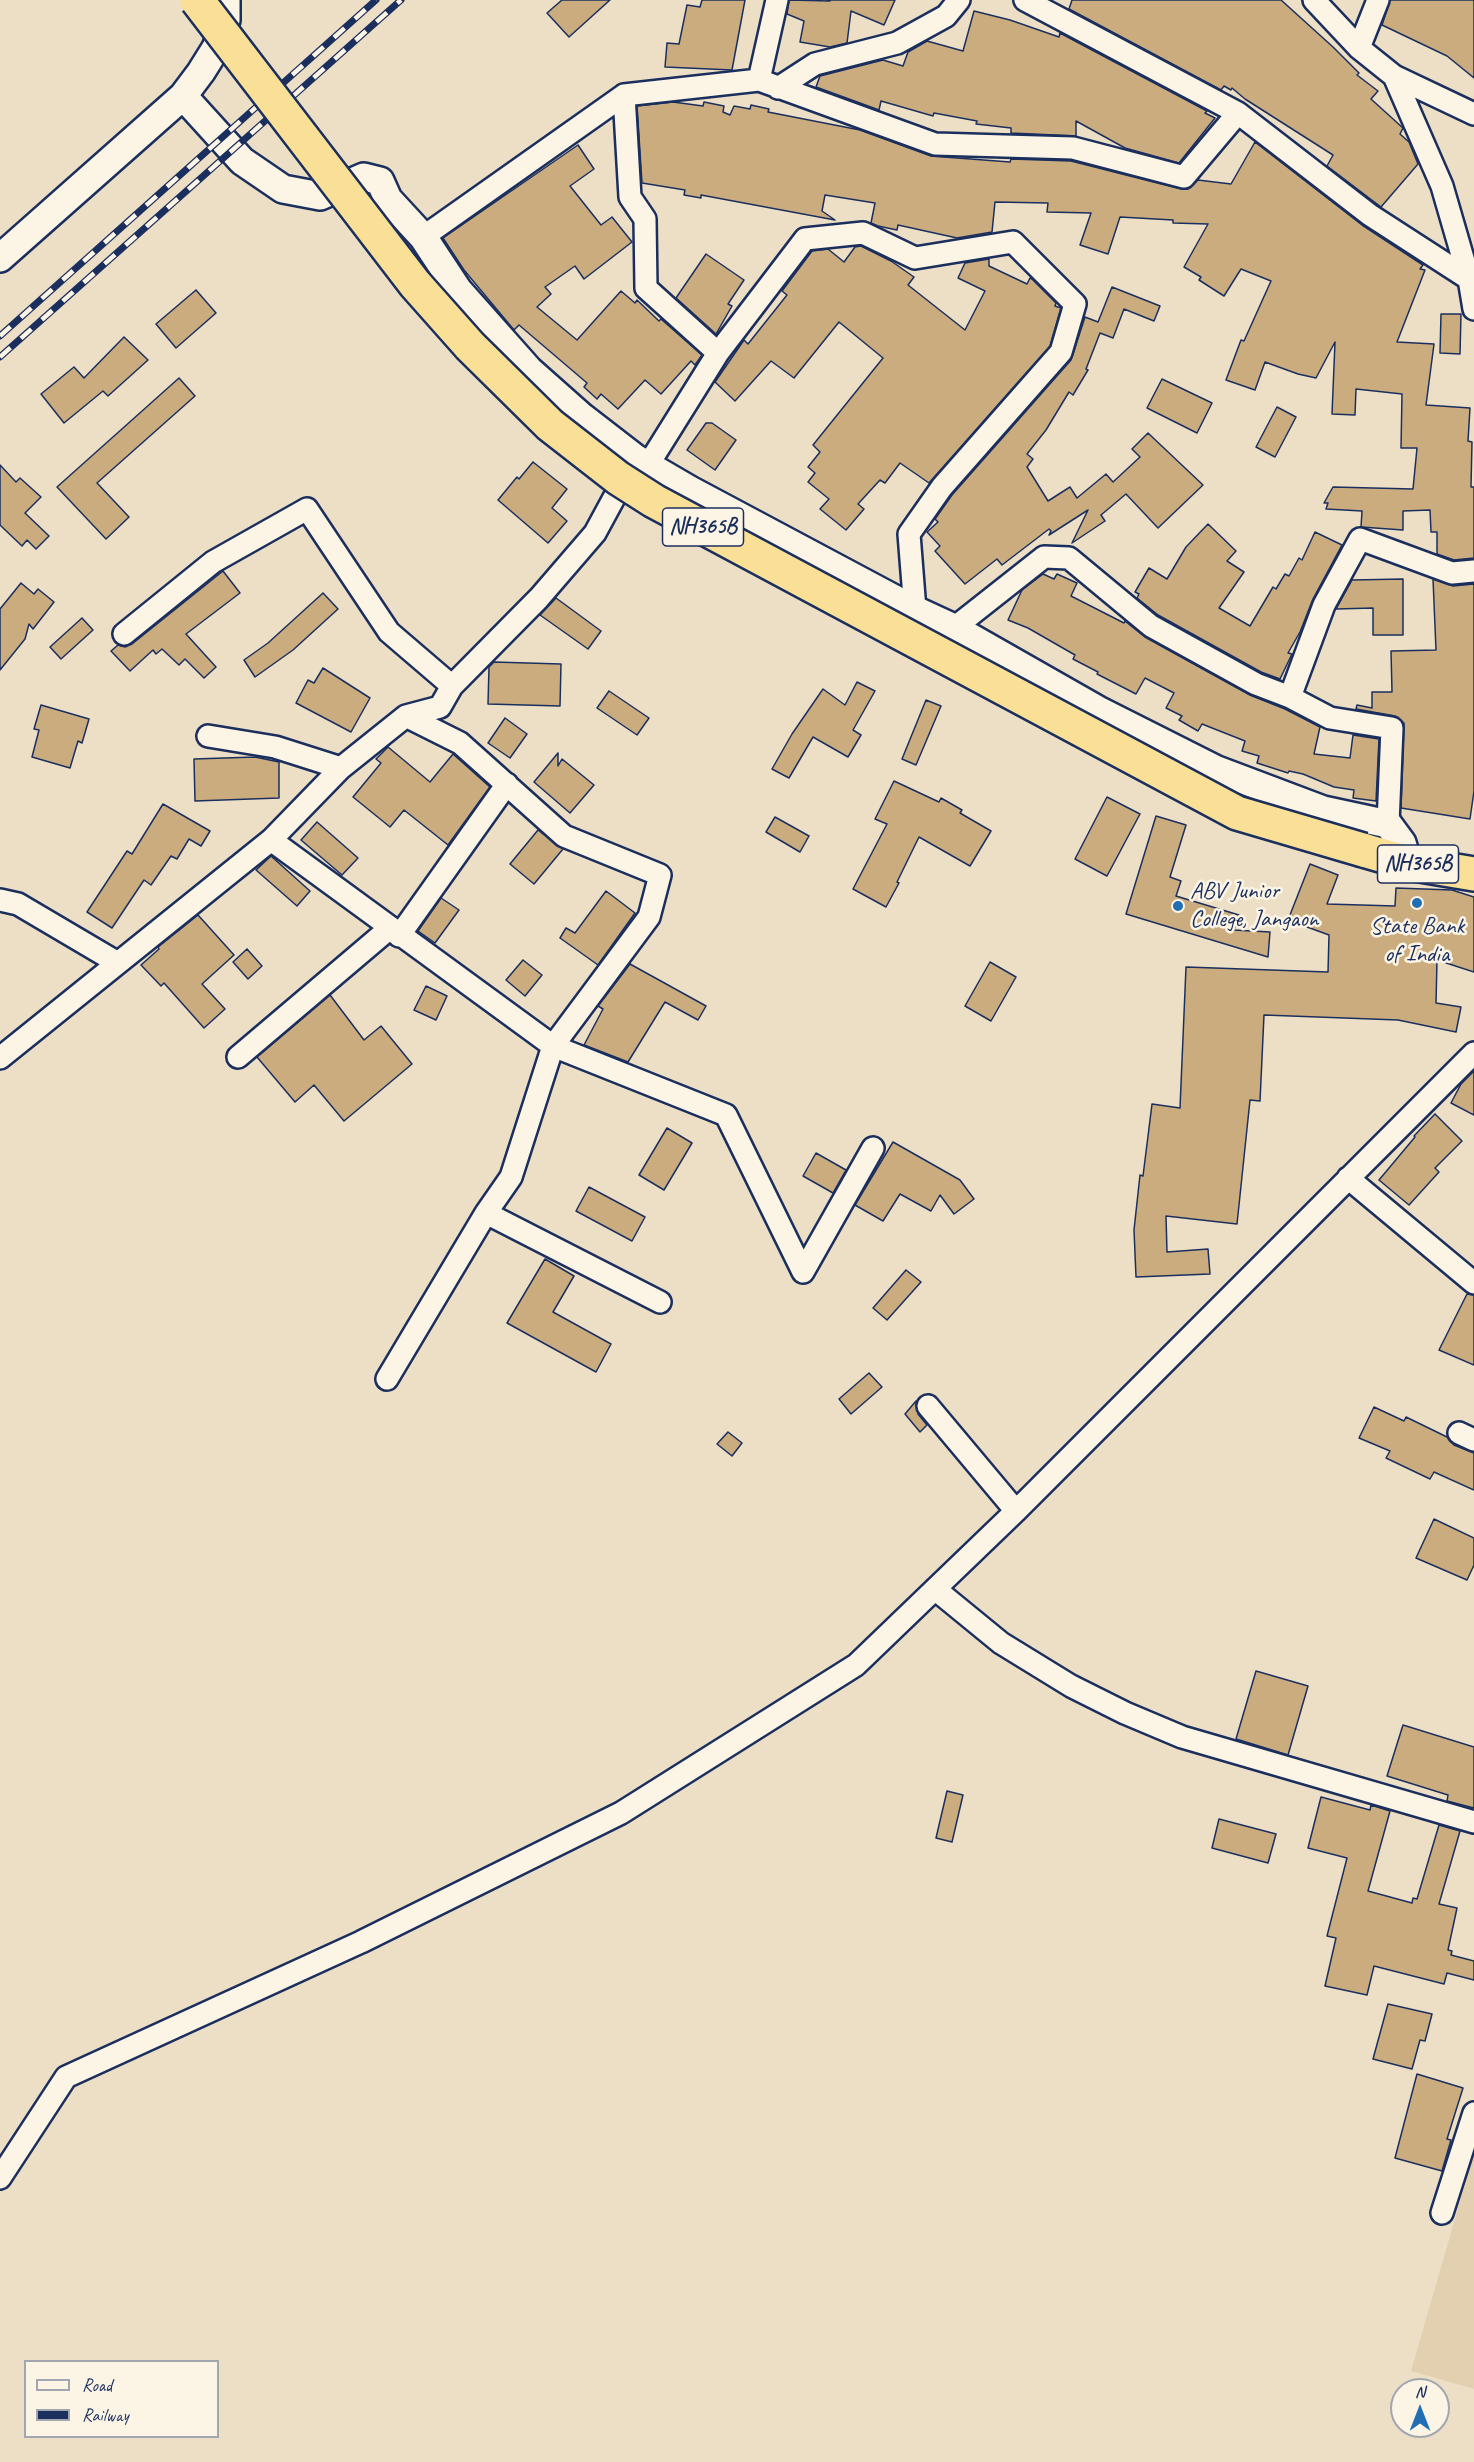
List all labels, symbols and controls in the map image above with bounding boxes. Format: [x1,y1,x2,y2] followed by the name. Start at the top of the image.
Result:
[662,508,744,546] road number: NH365B
[1378,845,1458,883] road number: NH365B
[1190,878,1318,934] place label: ABV Junior College, Jangaon
[1410,896,1424,910] marker: State Bank of India
[1171,899,1185,913] marker: ABV Junior College, Jangaon
[1370,913,1464,969] place label: State Bank of India
[24,2360,219,2438] legend
[82,2374,112,2396] text: Road
[1390,2378,1450,2438] north arrow
[1415,2382,1425,2402] text: N
[82,2404,129,2426] text: Railway

